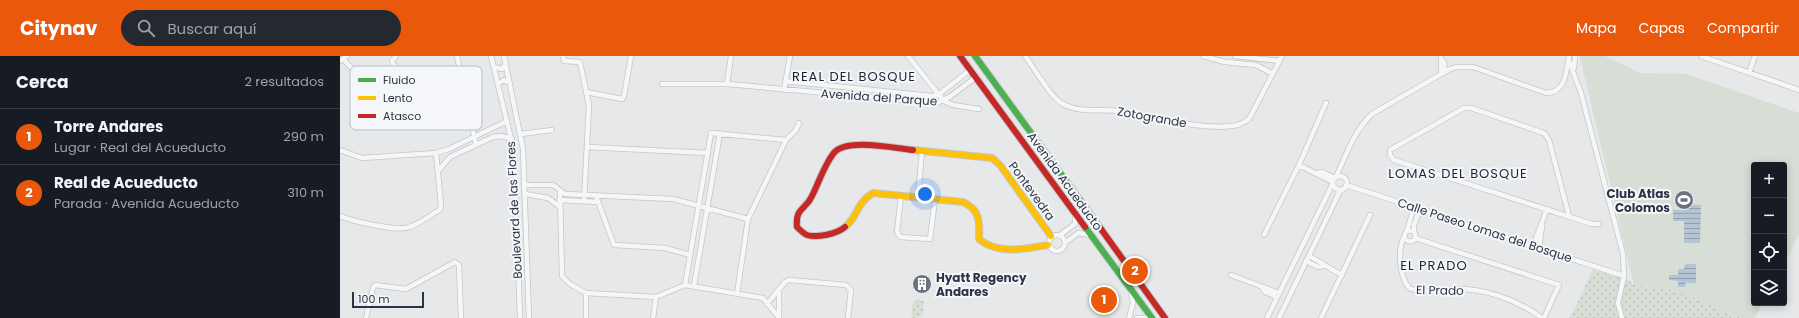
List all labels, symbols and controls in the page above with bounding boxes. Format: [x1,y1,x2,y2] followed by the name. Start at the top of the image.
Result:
[121,10,401,46] search box
[20,15,97,42] text: Citynav
[135,17,157,39] icon: search
[167,18,256,39] text: Buscar aquí
[1576,18,1616,38] text: Mapa
[1638,18,1685,38] text: Capas
[1707,18,1779,38] text: Compartir
[350,66,482,130] legend
[792,67,916,86] district label: REAL DEL BOSQUE
[16,70,69,94] text: Cerca
[244,72,324,91] text: 2 resultados
[383,72,415,88] text: Fluido
[820,84,938,110] street label: Avenida del Parque
[383,90,413,106] text: Lento
[1116,103,1188,131] street label: Zotogrande
[383,108,421,124] text: Atasco
[54,116,163,137] text: Torre Andares
[27,127,31,146] text: 1
[283,127,324,146] text: 290 m
[1023,128,1107,234] street label: Avenida Acueducto
[54,138,226,157] text: Lugar · Real del Acueducto
[502,141,526,279] street label: Boulevard de las Flores
[1005,158,1059,224] street label: Pontevedra
[1751,162,1787,306] map controls
[1751,162,1787,198] button: +
[1388,164,1528,183] district label: LOMAS DEL BOSQUE
[54,172,198,193] text: Real de Acueducto
[25,183,33,202] text: 2
[287,183,324,202] text: 310 m
[915,184,935,204] your location
[1606,185,1670,216] place label: Club Atlas Colomos
[1673,189,1695,211] sports icon: Club Atlas Colomos
[54,194,239,213] text: Parada · Avenida Acueducto
[1396,194,1574,266] street label: Calle Paseo Lomas del Bosque
[1751,198,1787,234] button: −
[1751,234,1787,270] button: locate
[1122,256,1148,286] pin: 2
[1400,256,1468,275] district label: EL PRADO
[936,269,1027,300] place label: Hyatt Regency Andares
[1751,270,1787,306] button: layers
[911,273,933,295] building icon: Hyatt Regency Andares
[1416,281,1464,299] street label: El Prado
[1091,285,1117,315] pin: 1
[352,290,424,309] scale bar
[358,291,390,307] text: 100 m

